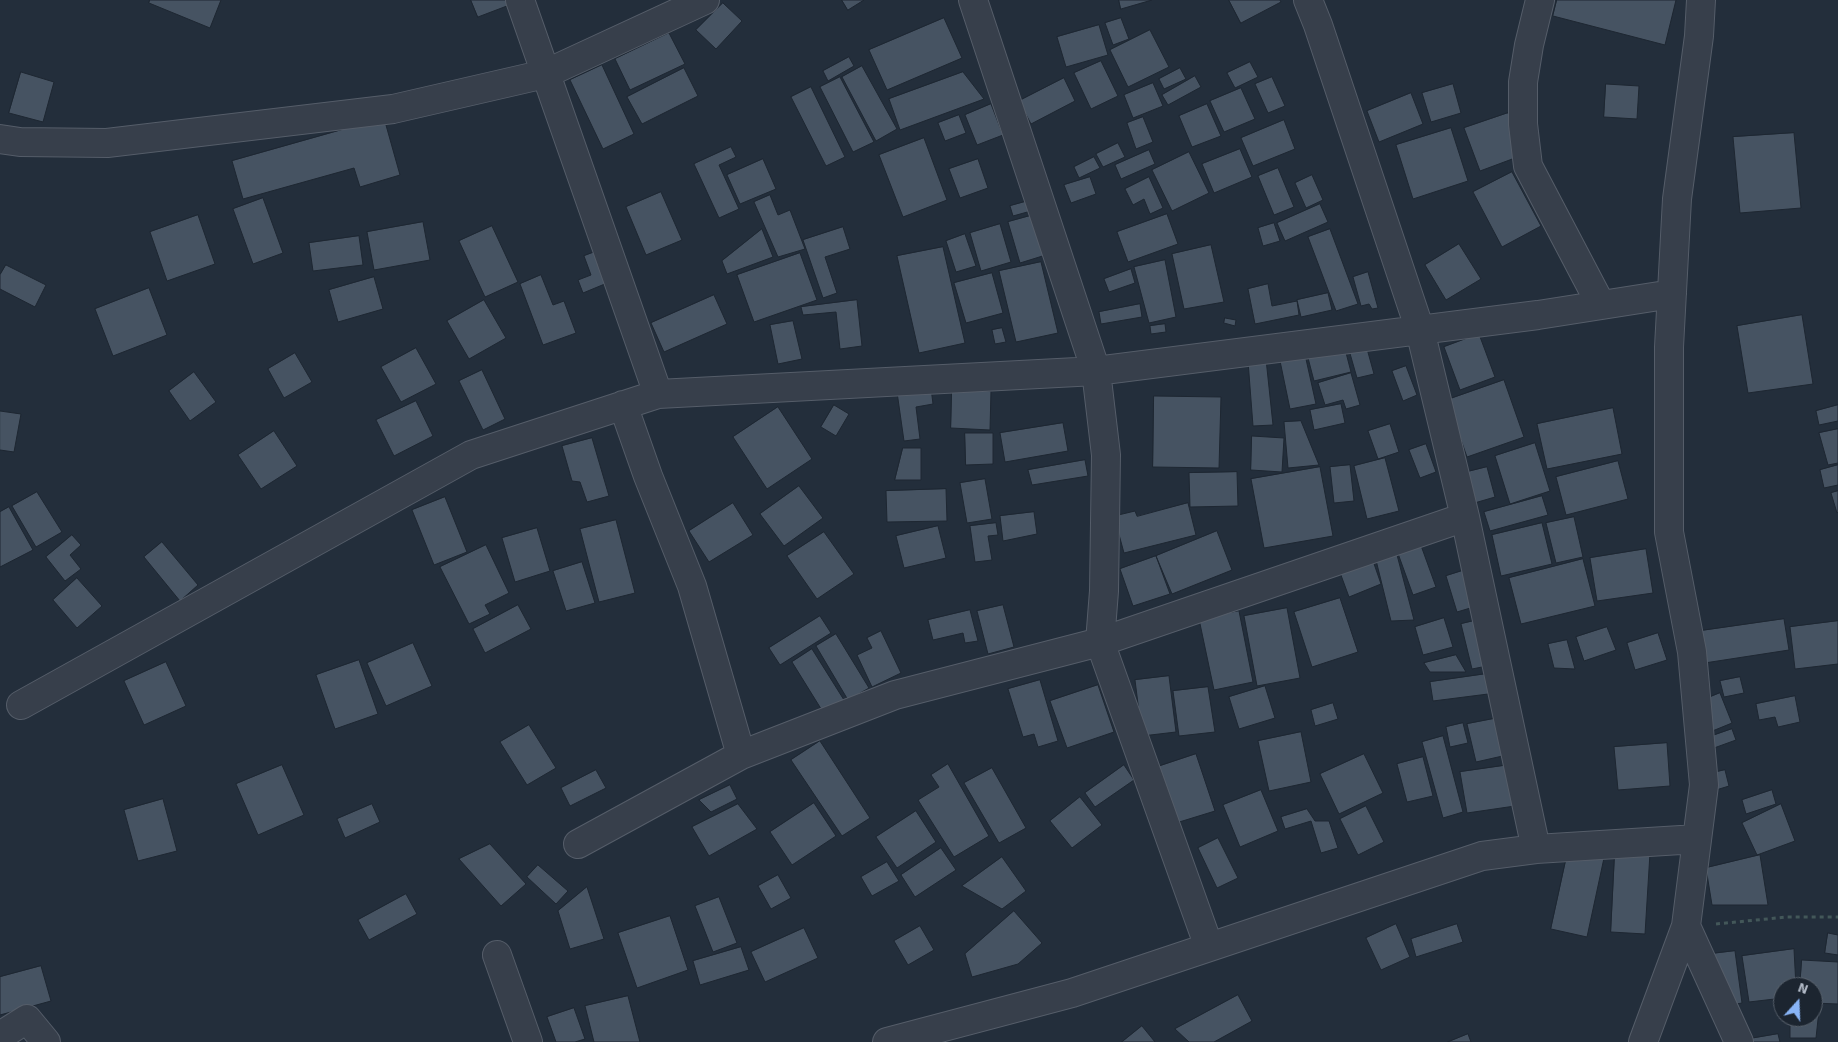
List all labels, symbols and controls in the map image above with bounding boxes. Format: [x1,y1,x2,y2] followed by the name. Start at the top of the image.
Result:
[1773,977,1823,1027] north arrow
[1795,979,1810,998] text: N

